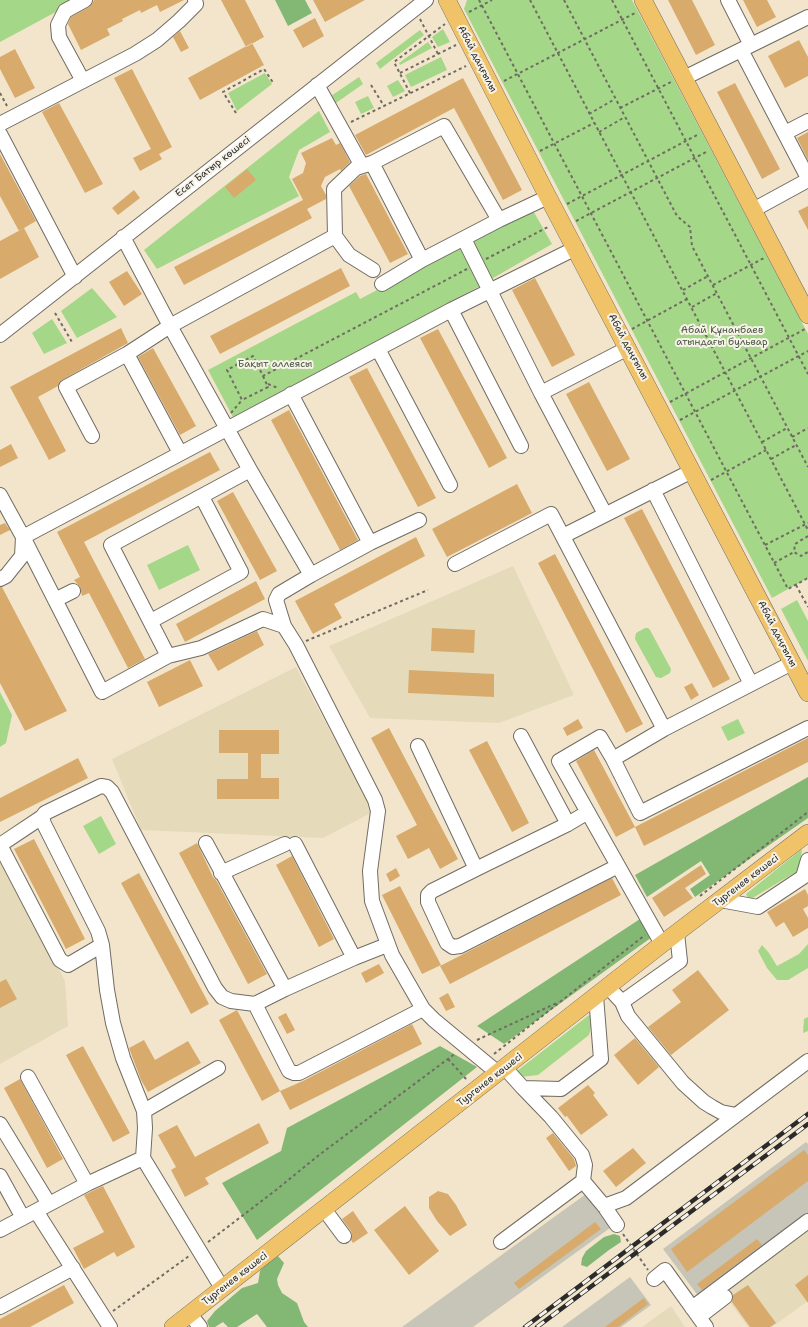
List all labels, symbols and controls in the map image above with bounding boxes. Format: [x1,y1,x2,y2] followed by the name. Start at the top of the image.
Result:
[455,24,499,94] street label: Абай даңғылы
[173,134,253,200] street label: Есет Батыр көшесі
[606,312,650,382] street label: Абай даңғылы
[676,324,768,348] park label: Абай Құнанбаев атындағы бульвар
[238,358,312,370] park label: Бақыт аллеясы
[755,599,799,669] street label: Абай даңғылы
[711,852,781,910] street label: Тургенев көшесі
[455,1051,525,1109] street label: Тургенев көшесі
[200,1250,270,1308] street label: Тургенев көшесі

